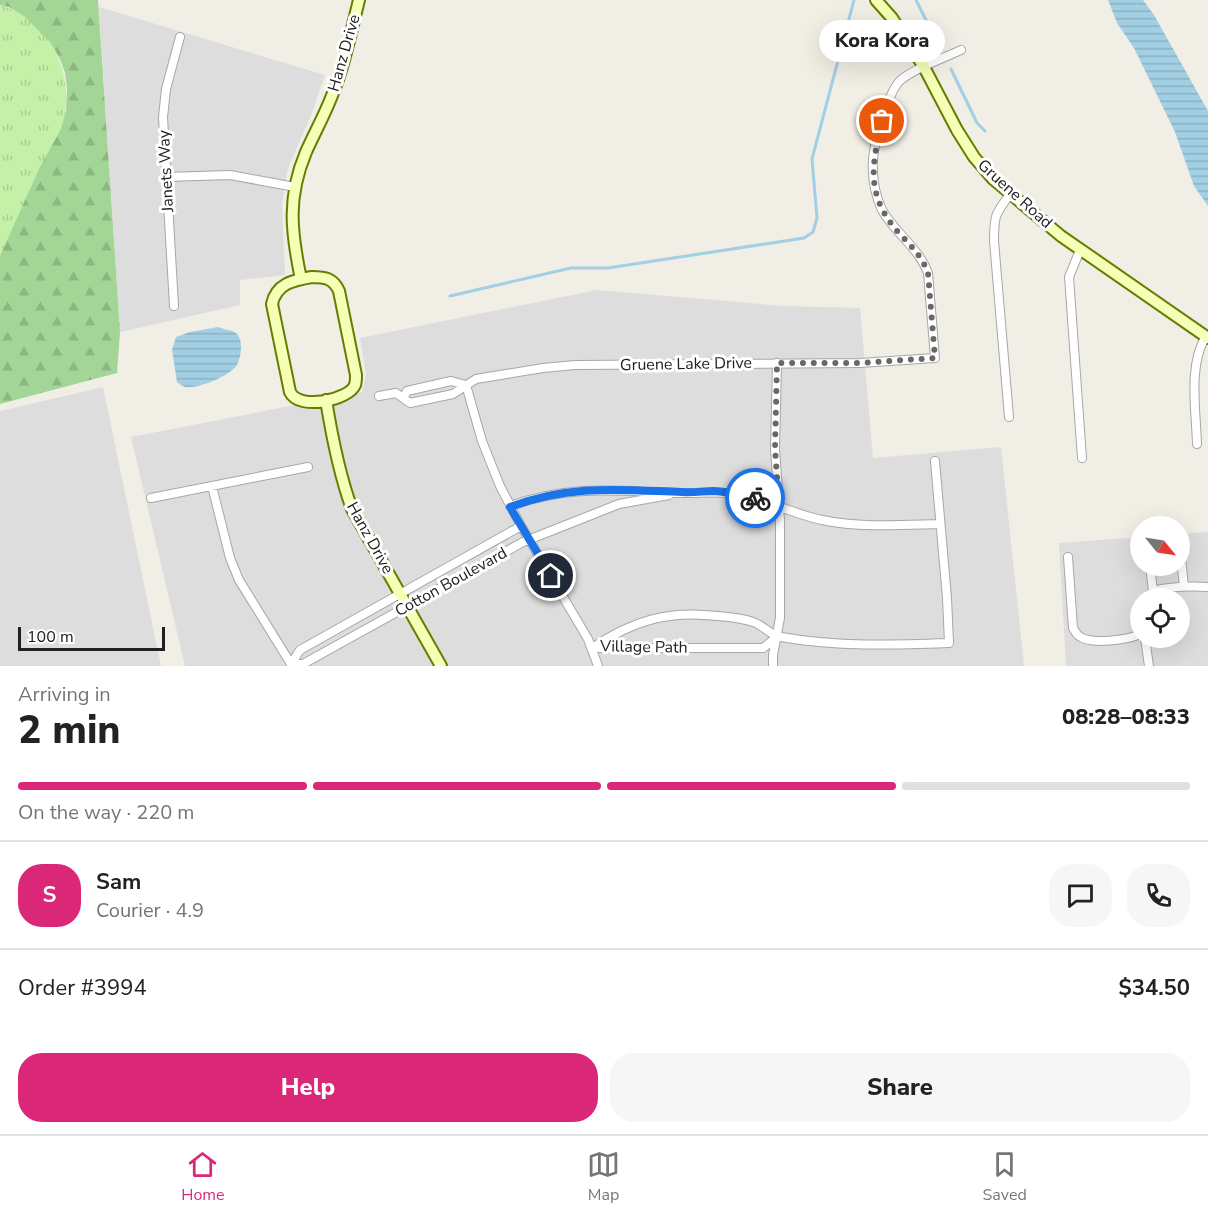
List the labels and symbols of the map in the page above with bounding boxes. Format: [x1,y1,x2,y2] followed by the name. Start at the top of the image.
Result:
[323,12,365,94] street label: Hanz Drive
[819,19,945,61] callout: Kora Kora
[856,95,907,146] pin
[153,129,179,214] street label: Janets Way
[973,154,1057,234] street label: Gruene Road
[620,352,752,376] street label: Gruene Lake Drive
[725,468,785,528] courier
[341,498,399,578] street label: Hanz Drive
[1130,516,1190,576] north arrow
[391,542,511,622] street label: Cotton Boulevard
[525,550,576,601] pin
[18,624,165,652] scale bar
[599,635,688,659] street label: Village Path

